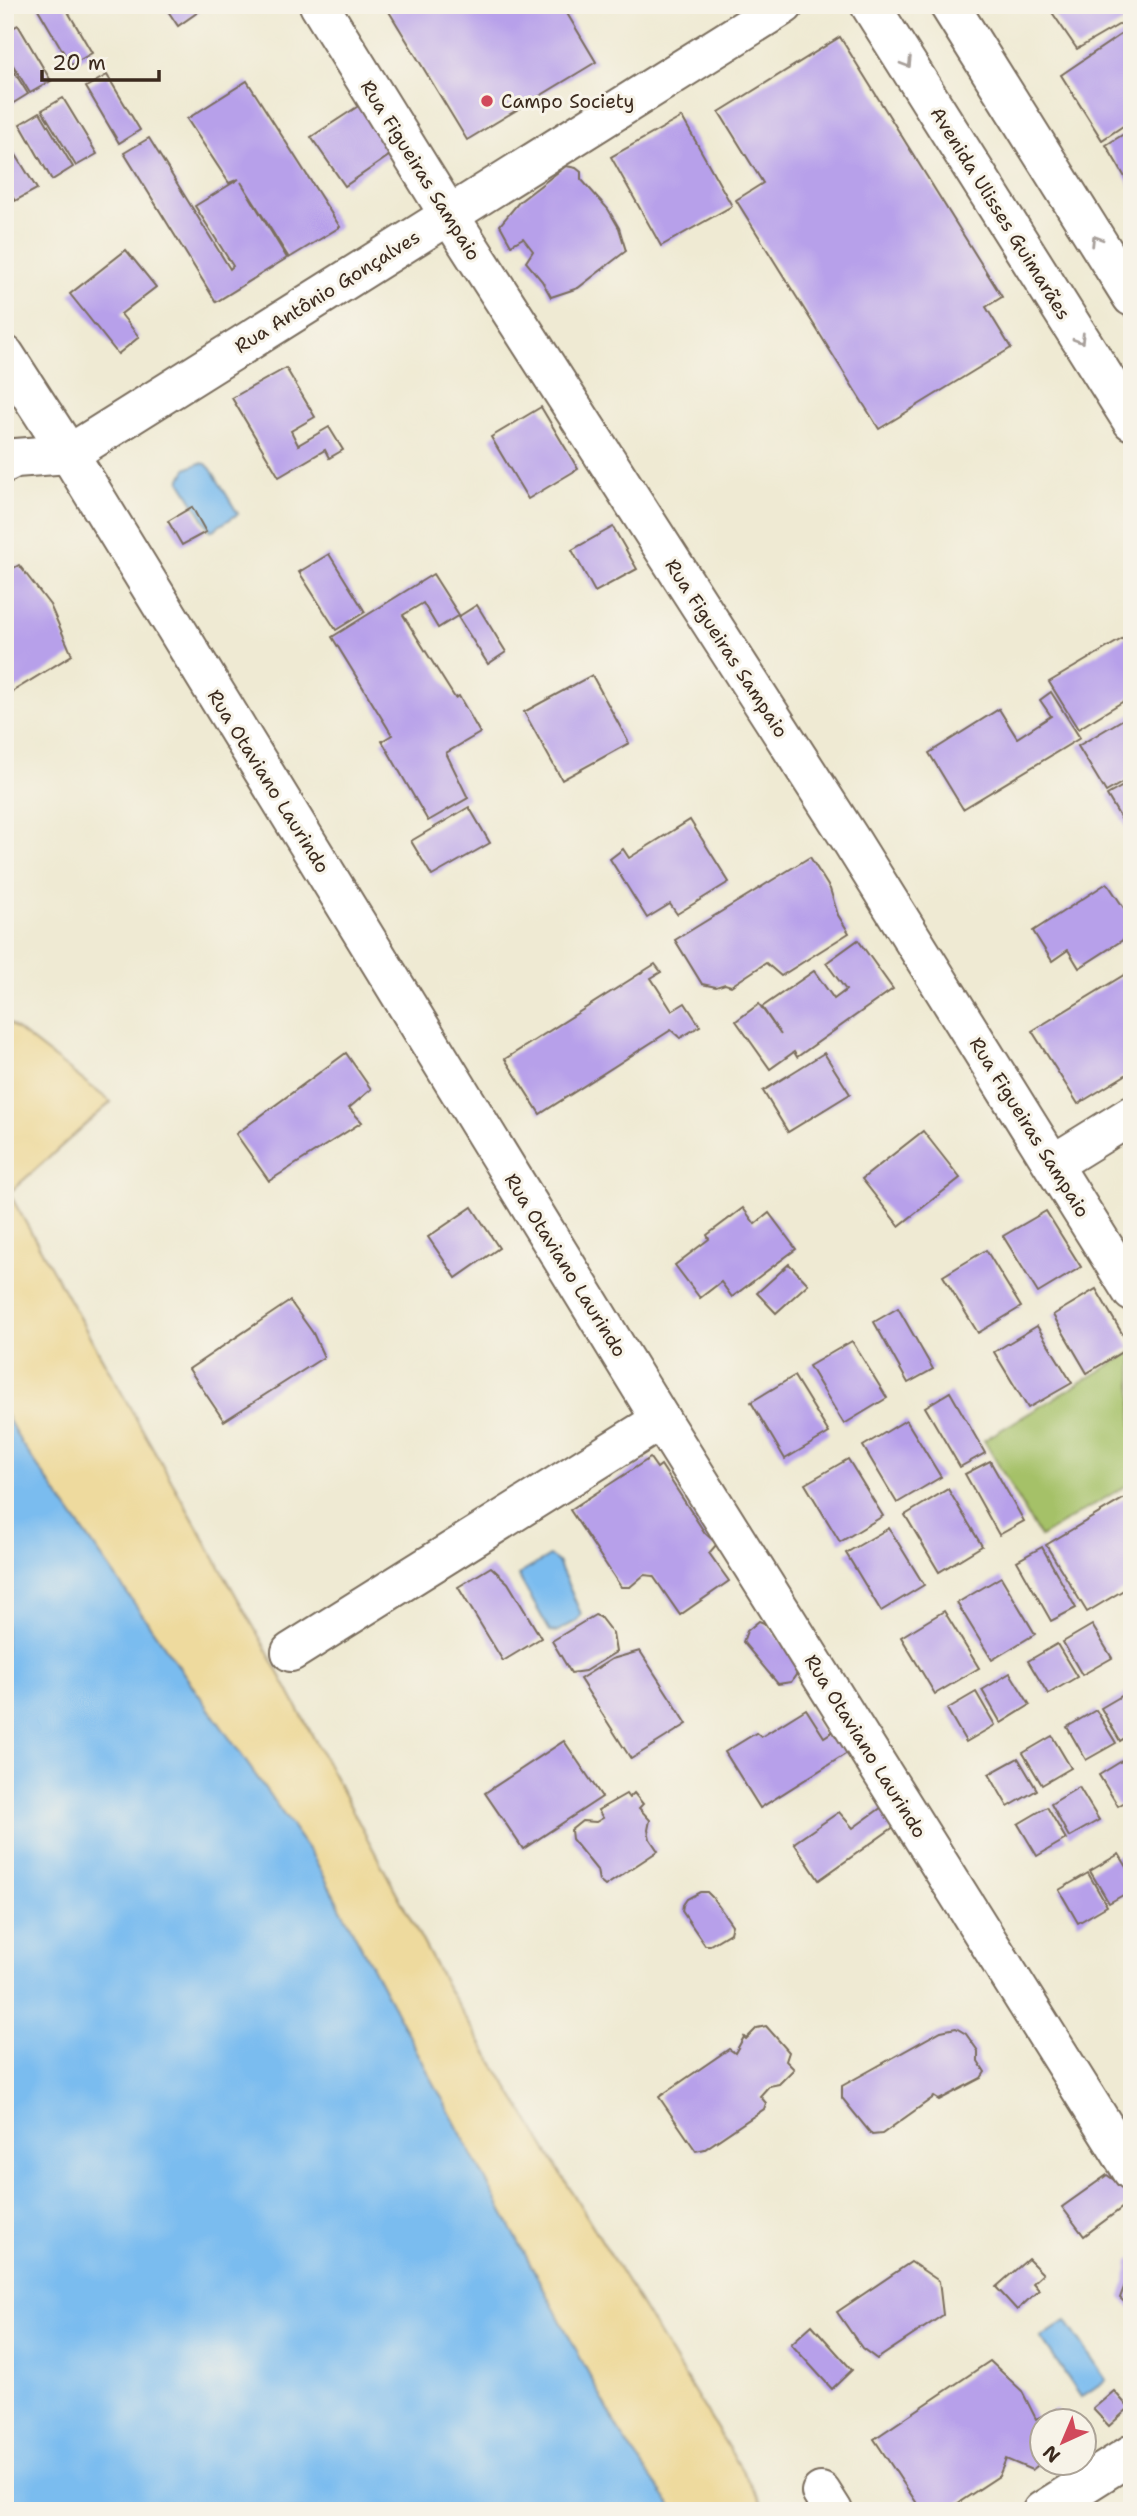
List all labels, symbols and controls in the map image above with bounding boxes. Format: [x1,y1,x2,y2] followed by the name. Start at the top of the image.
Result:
[42,38,159,82] scale bar
[52,49,106,77] text: 20 m
[898,55,911,68] one-way arrow
[355,75,486,265] street label: Rua Figueiras Sampaio
[501,89,635,114] place label: Campo Society
[479,93,495,109] marker: Campo Society
[925,102,1076,324] street label: Avenida Ulisses Guimarães
[230,224,425,359] street label: Rua Antônio Gonçalves
[1091,234,1104,247] one-way arrow
[1072,331,1085,344] one-way arrow
[659,554,794,742] street label: Rua Figueiras Sampaio
[202,685,335,878] street label: Rua Otaviano Laurindo
[964,1032,1095,1222] street label: Rua Figueiras Sampaio
[499,1169,632,1362] street label: Rua Otaviano Laurindo
[799,1650,932,1843] street label: Rua Otaviano Laurindo
[1028,2408,1098,2478] north arrow
[1037,2440,1066,2468] text: N

